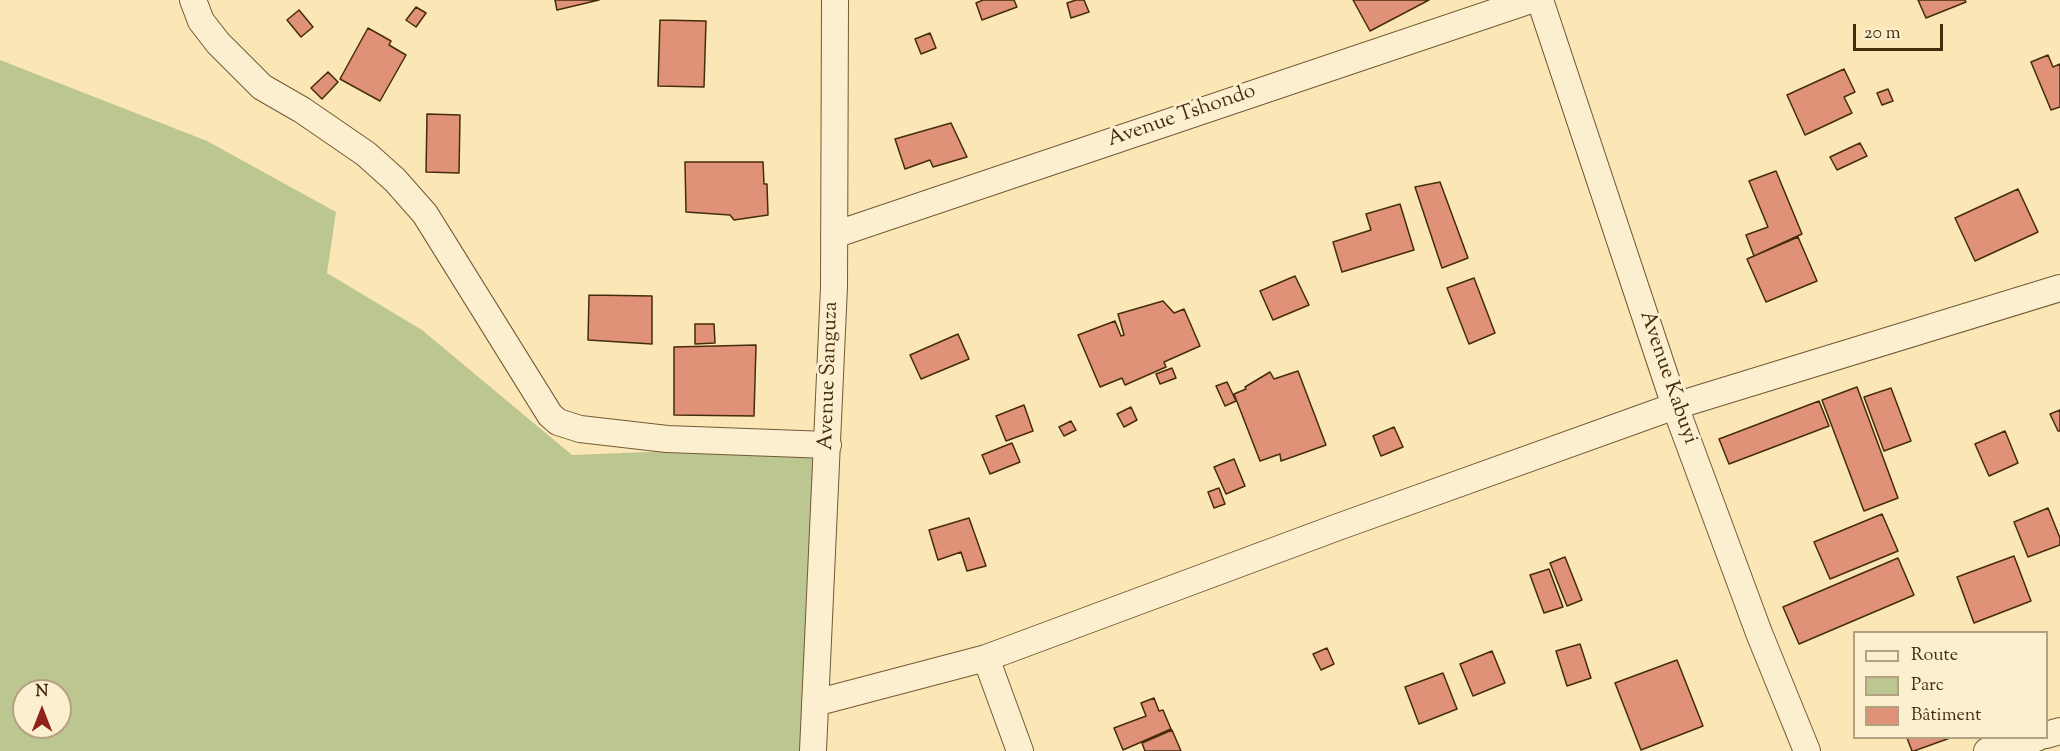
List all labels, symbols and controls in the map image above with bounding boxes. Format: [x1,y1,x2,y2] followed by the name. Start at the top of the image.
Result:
[1856,12,1946,50] scale bar
[1864,21,1901,47] text: 20 m
[1105,80,1259,154] street label: Avenue Tshondo
[815,301,845,451] street label: Avenue Sanguza
[1632,308,1702,448] street label: Avenue Kabuyi
[1853,631,2048,739] legend
[1911,643,1958,669] text: Route
[1911,673,1944,699] text: Parc
[12,679,72,739] north arrow
[36,681,48,704] text: N
[1911,703,1981,729] text: Bâtiment

